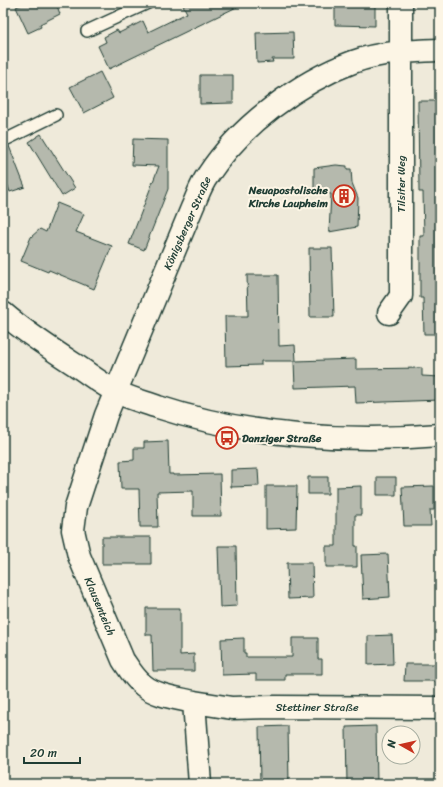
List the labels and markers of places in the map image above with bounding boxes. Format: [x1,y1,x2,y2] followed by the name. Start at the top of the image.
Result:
[248,181,329,213] place label: Neuapostolische Kirche Laupheim
[331,183,357,209] building icon: Neuapostolische Kirche Laupheim
[214,425,240,451] bus stop icon: Danziger Straße
[242,429,322,448] place label: Danziger Straße

